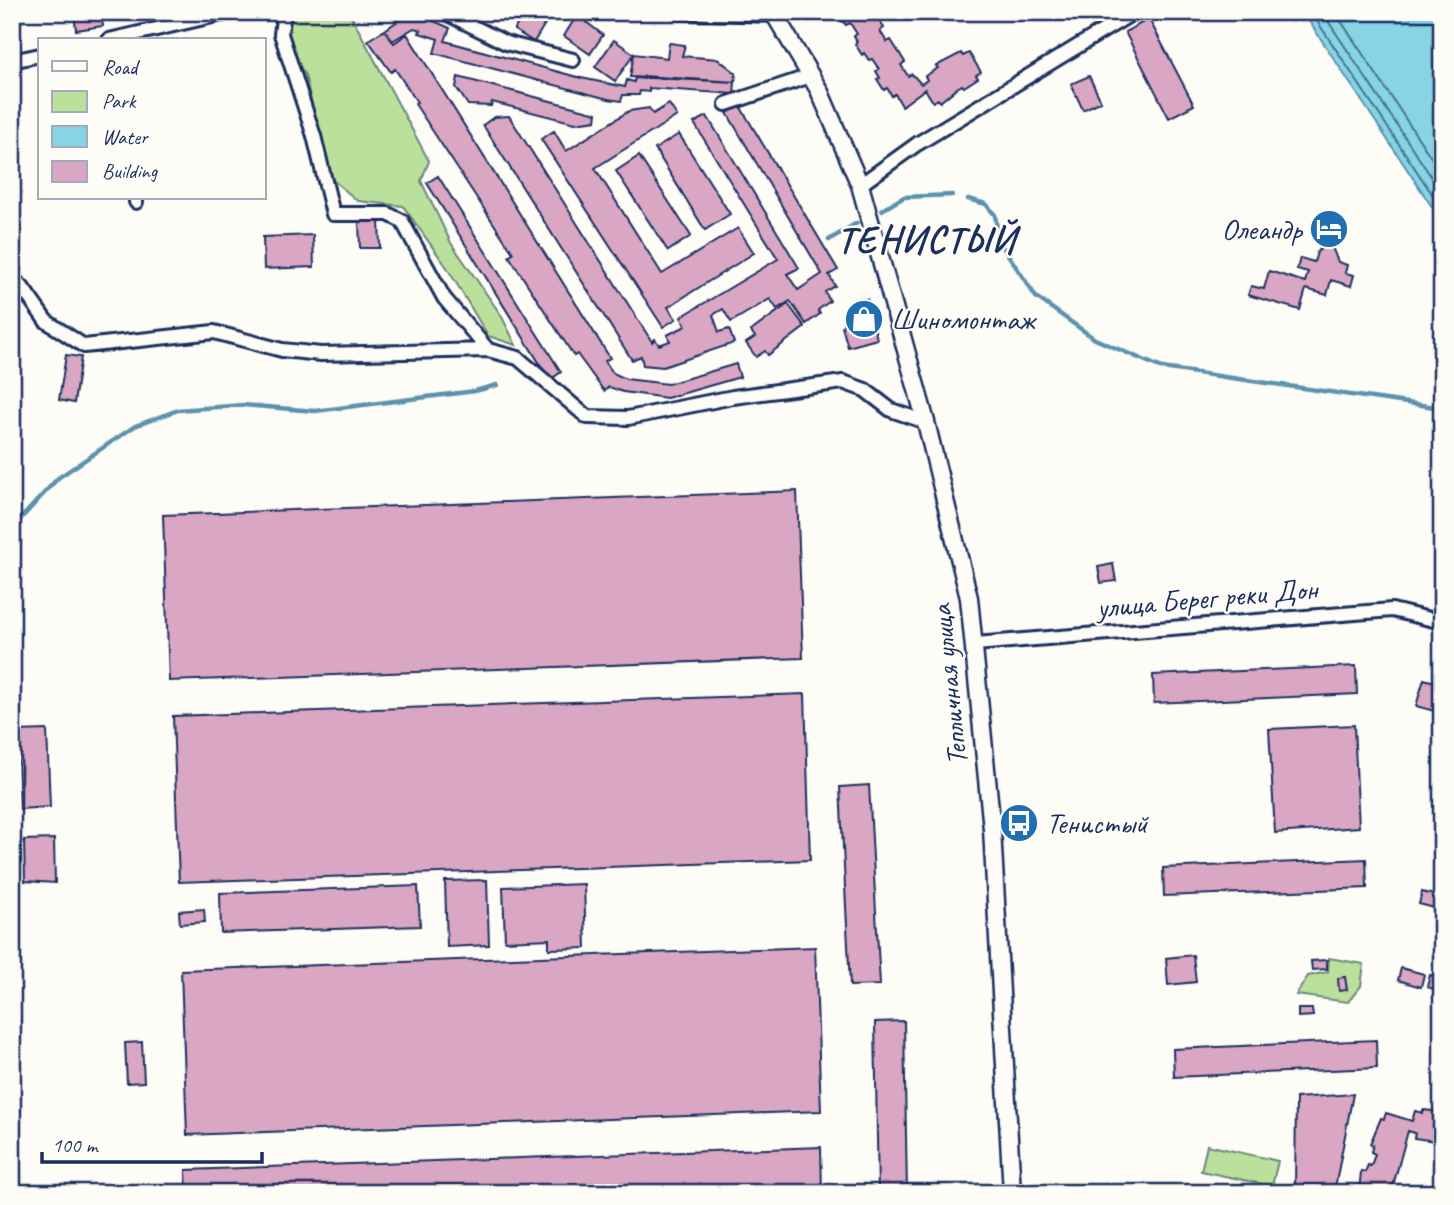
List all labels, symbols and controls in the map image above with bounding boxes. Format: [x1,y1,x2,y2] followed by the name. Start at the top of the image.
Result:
[38,38,266,200] legend
[102,54,141,80] text: Road
[102,88,137,114] text: Park
[102,124,149,150] text: Water
[102,158,159,184] text: Building
[1308,208,1350,250] hotel icon: Олеандр
[1222,210,1304,248] place label: Олеандр
[837,216,1022,263] district label: ТЕНИСТЫЙ
[843,298,885,340] shop icon: Шиномонтаж
[891,300,1037,338] place label: Шиномонтаж
[1093,569,1321,627] street label: улица Берег реки Дон
[921,601,976,767] street label: Тепличная улица
[998,802,1040,844] bus stop icon: Тенистый
[1046,804,1149,842] place label: Тенистый
[42,1121,262,1165] scale bar
[52,1132,99,1158] text: 100 m

